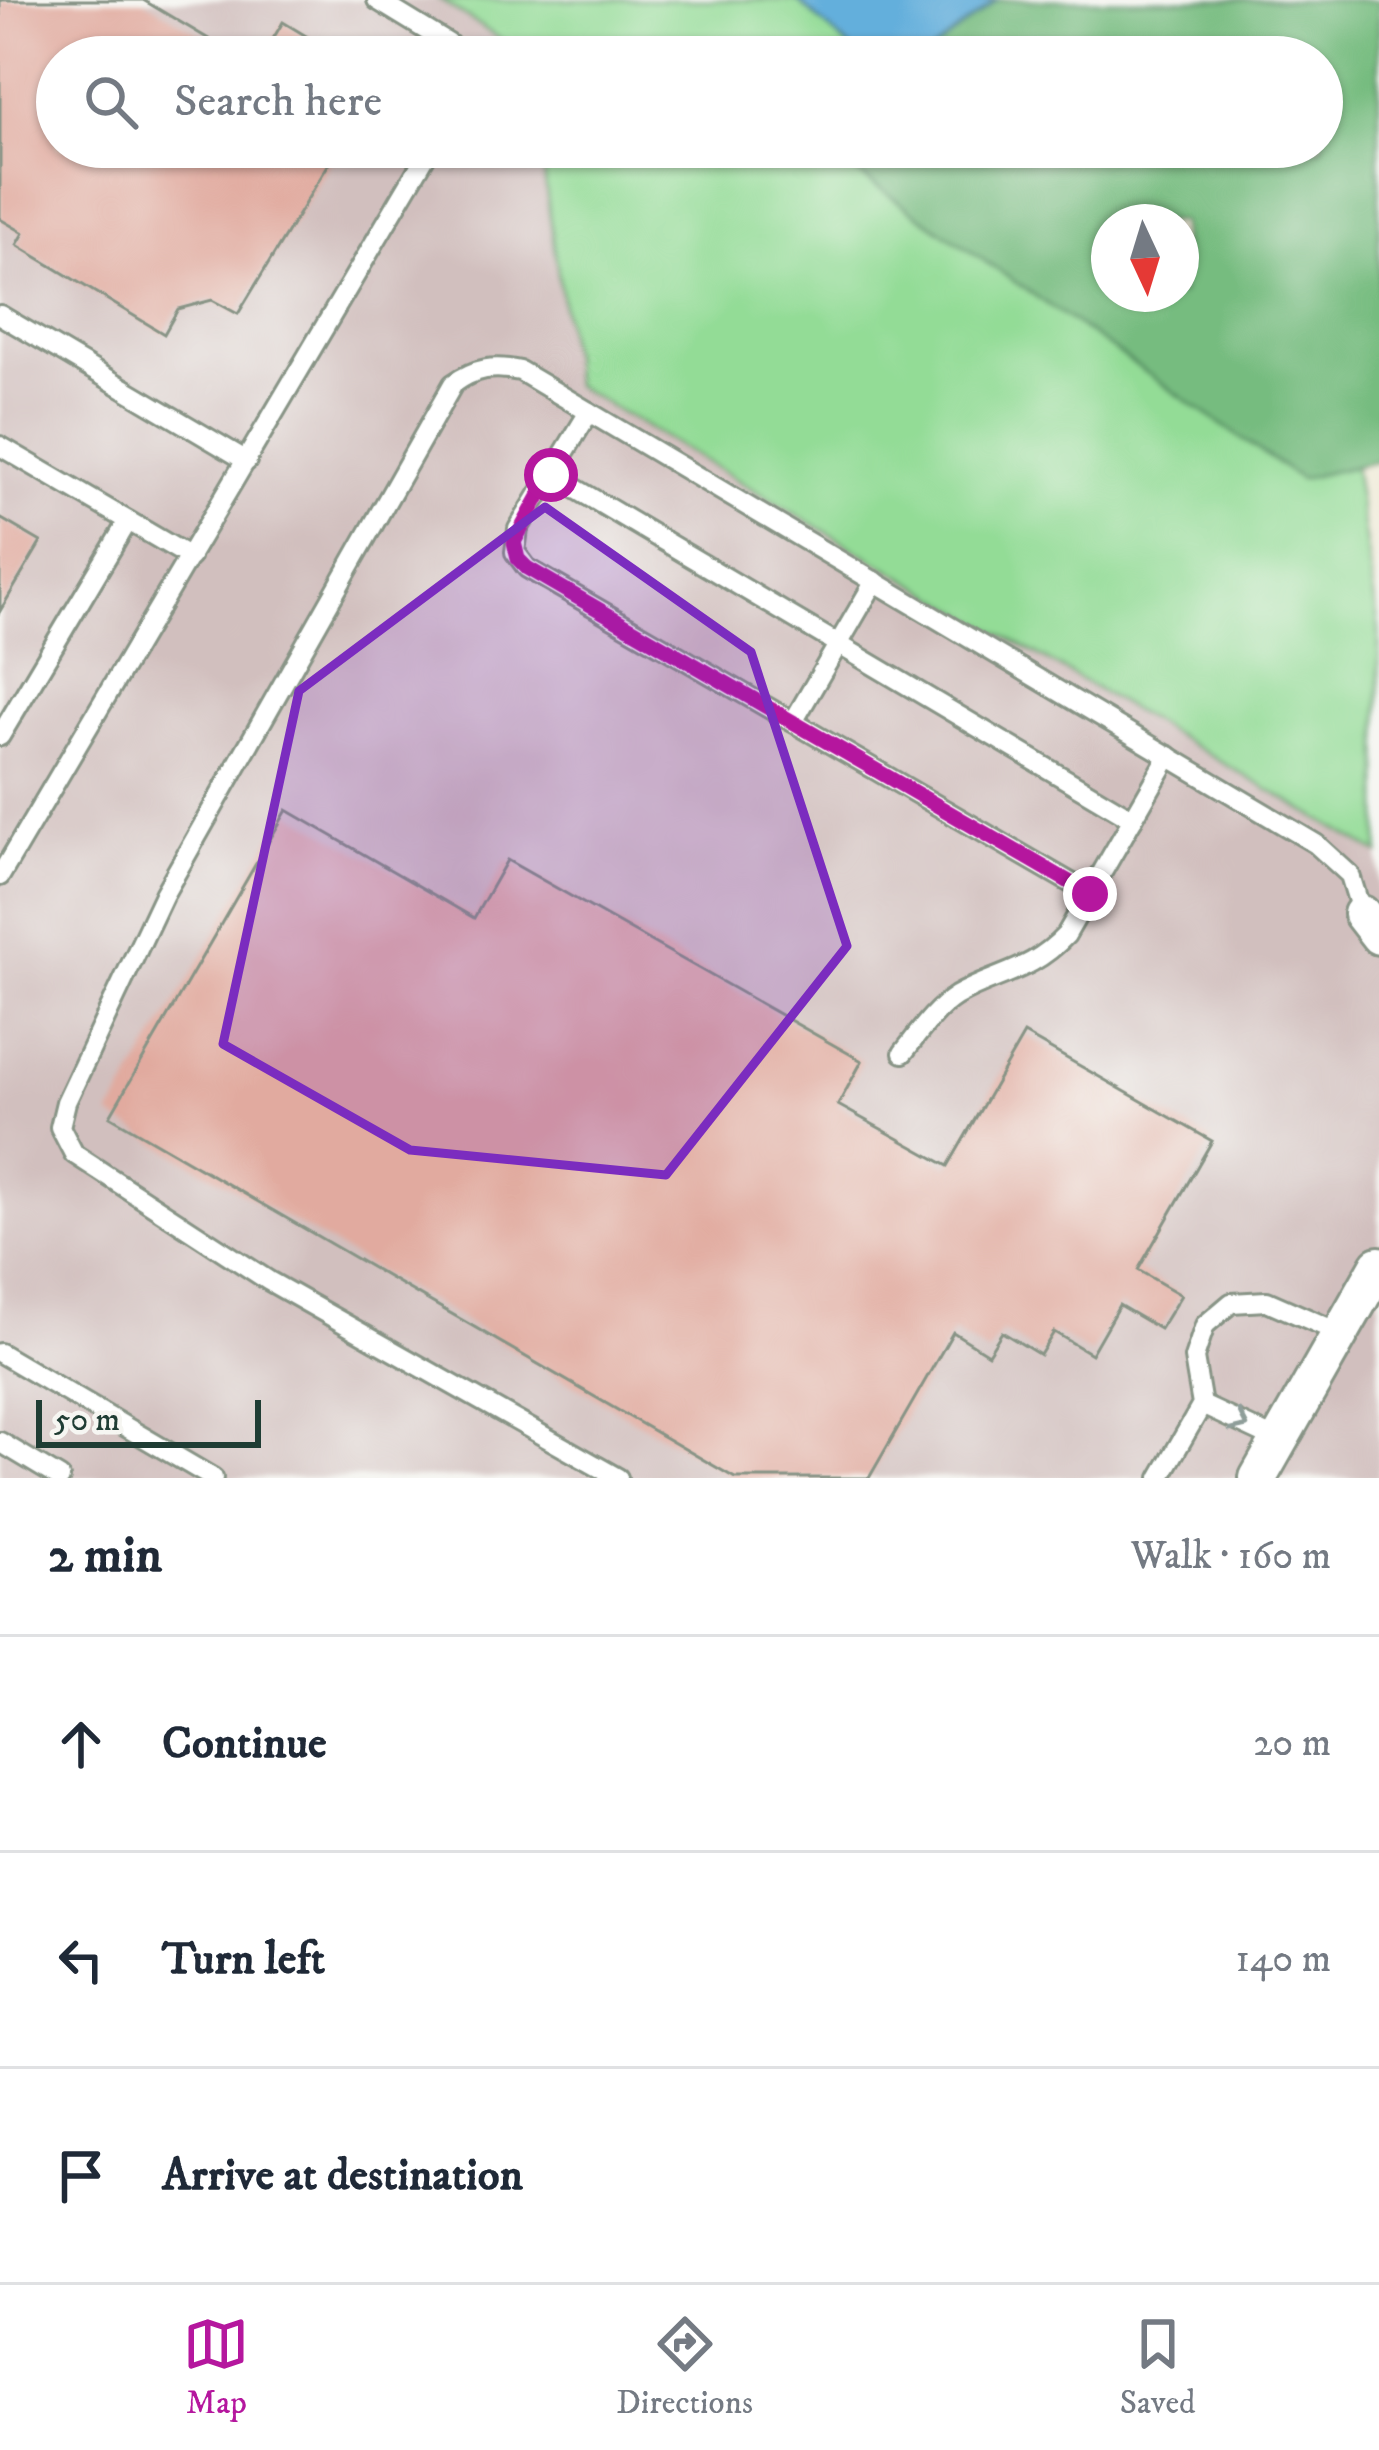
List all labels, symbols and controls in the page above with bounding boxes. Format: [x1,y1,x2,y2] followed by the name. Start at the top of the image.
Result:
[36,36,1343,168] search box
[78,69,144,135] icon: search
[174,74,382,130] text: Search here
[1091,204,1199,312] north arrow
[524,448,578,502] route start
[1063,867,1117,921] route end
[36,1394,261,1447] scale bar
[54,1400,120,1441] text: 50 m
[1228,1409,1249,1432] one-way arrow
[48,1524,162,1588] text: 2 min
[1131,1532,1331,1581] text: Walk · 160 m
[48,1711,114,1777] icon: ahead
[162,1716,327,1772] text: Continue
[1253,1719,1331,1768] text: 20 m
[48,1927,114,1993] icon: left
[162,1932,325,1988] text: Turn left
[1236,1935,1331,1984] text: 140 m
[48,2143,114,2209] icon: arrive
[162,2148,523,2204] text: Arrive at destination
[183,2311,249,2424] tab: Map
[616,2311,753,2424] tab: Directions
[1120,2311,1196,2424] tab: Saved

